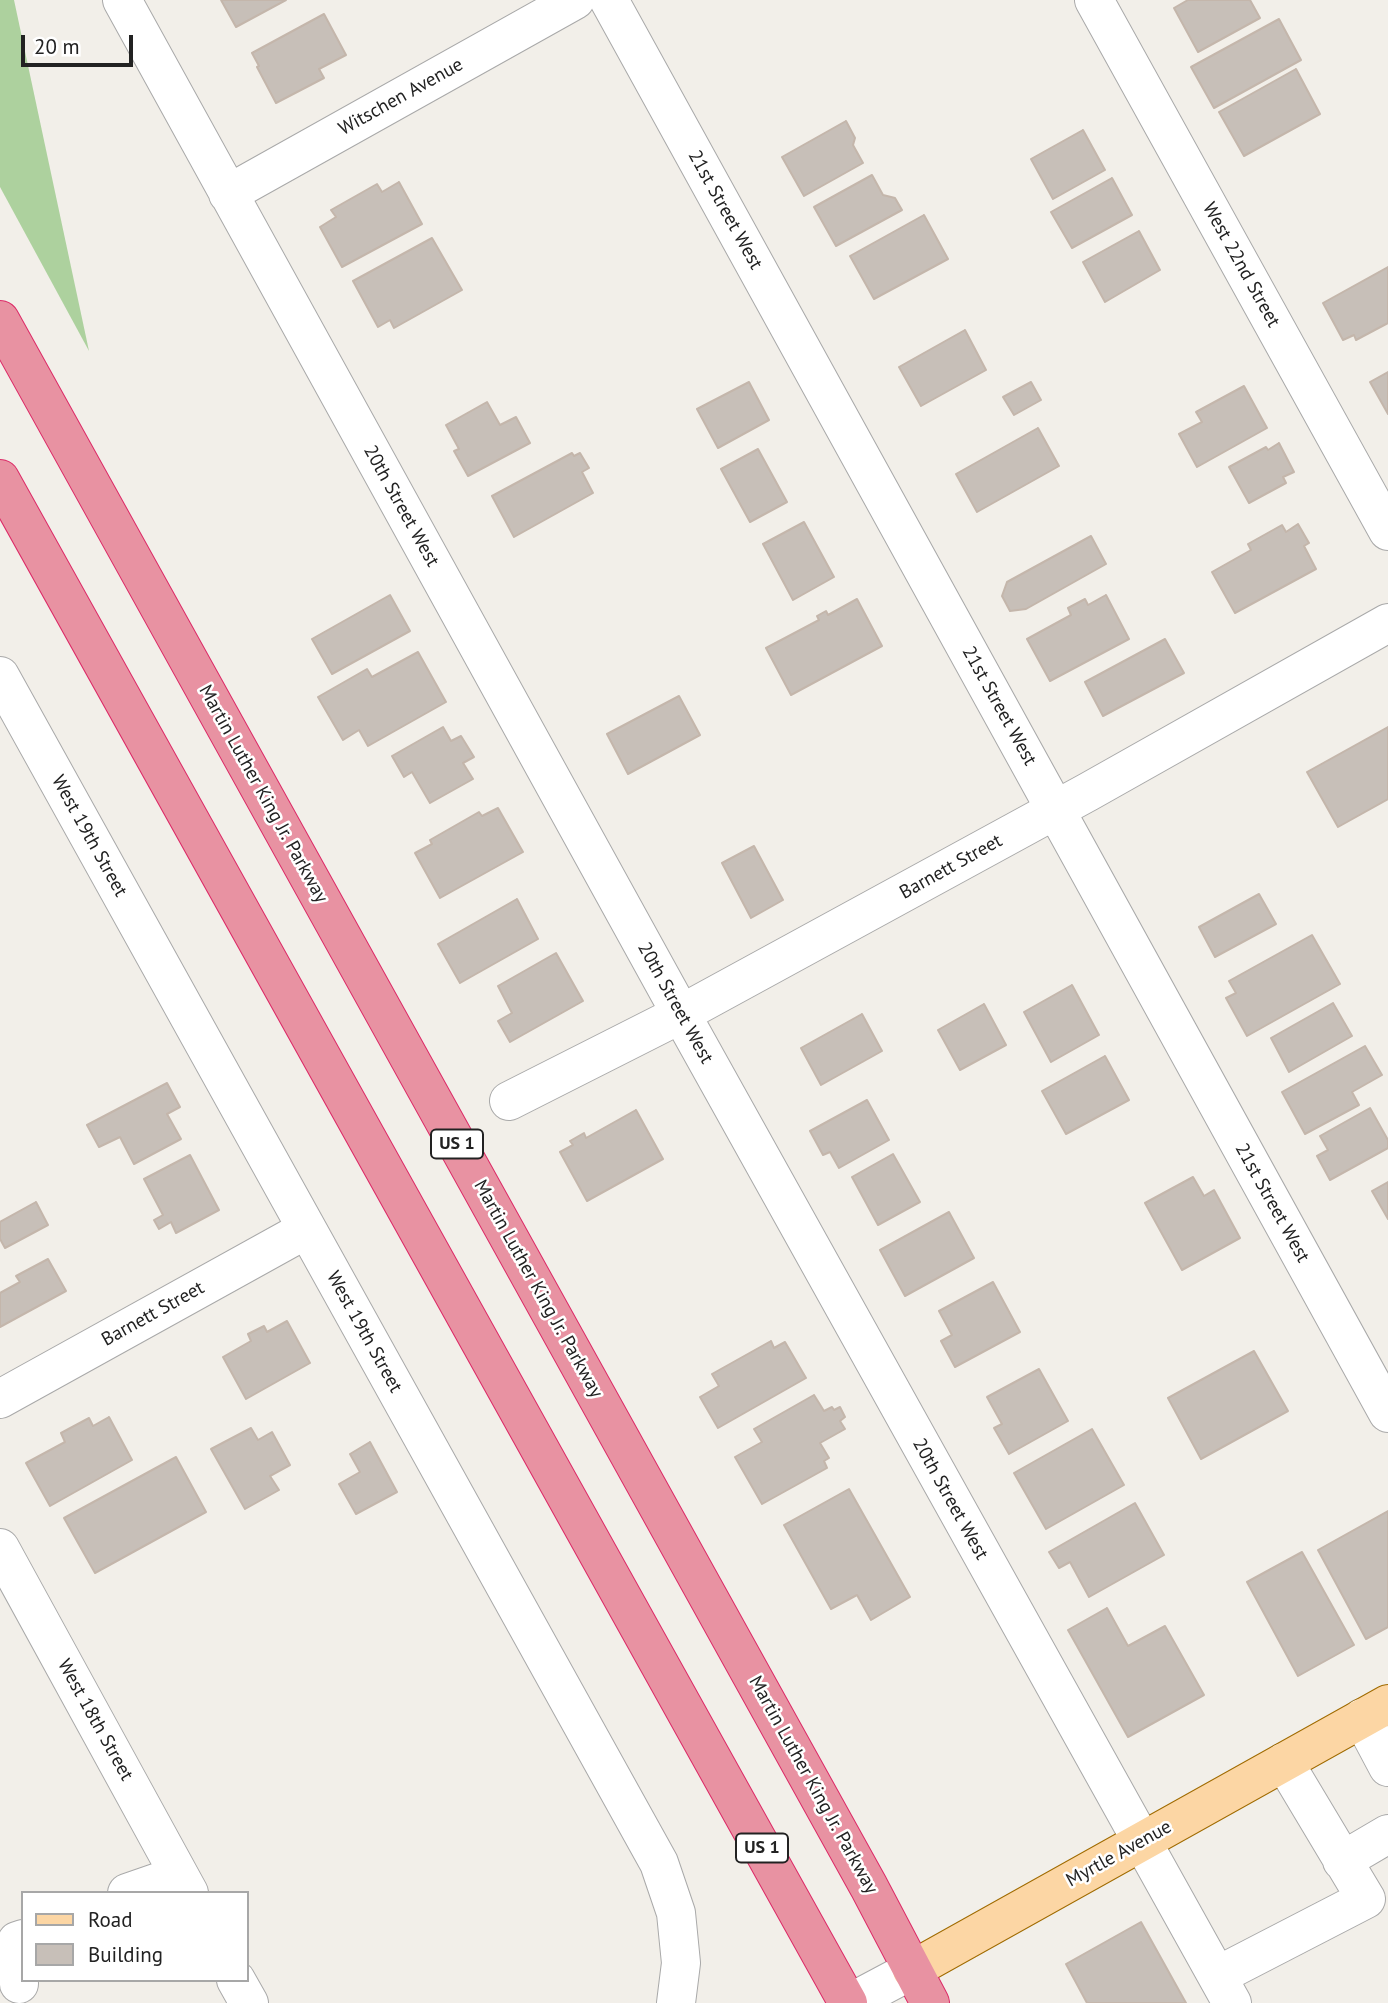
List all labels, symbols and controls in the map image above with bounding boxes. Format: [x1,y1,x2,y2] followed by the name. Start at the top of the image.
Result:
[24,21,136,65] scale bar
[34,33,80,60] text: 20 m
[335,53,467,141] street label: Witschen Avenue
[683,146,767,274] street label: 21st Street West
[1197,199,1285,331] street label: West 22nd Street
[358,441,444,571] street label: 20th Street West
[957,642,1041,770] street label: 21st Street West
[193,681,333,907] street label: Martin Luther King Jr. Parkway
[46,771,132,901] street label: West 19th Street
[896,830,1006,904] street label: Barnett Street
[632,938,718,1068] street label: 20th Street West
[431,1129,483,1158] road number: US 1
[1230,1139,1314,1267] street label: 21st Street West
[468,1176,608,1402] street label: Martin Luther King Jr. Parkway
[321,1267,407,1397] street label: West 19th Street
[98,1277,208,1351] street label: Barnett Street
[907,1434,993,1564] street label: 20th Street West
[52,1655,138,1785] street label: West 18th Street
[743,1672,883,1898] street label: Martin Luther King Jr. Parkway
[1062,1816,1176,1892] street label: Myrtle Avenue
[736,1834,788,1862] road number: US 1
[21,1891,248,1982] legend
[88,1906,132,1933] text: Road
[88,1941,163,1968] text: Building

